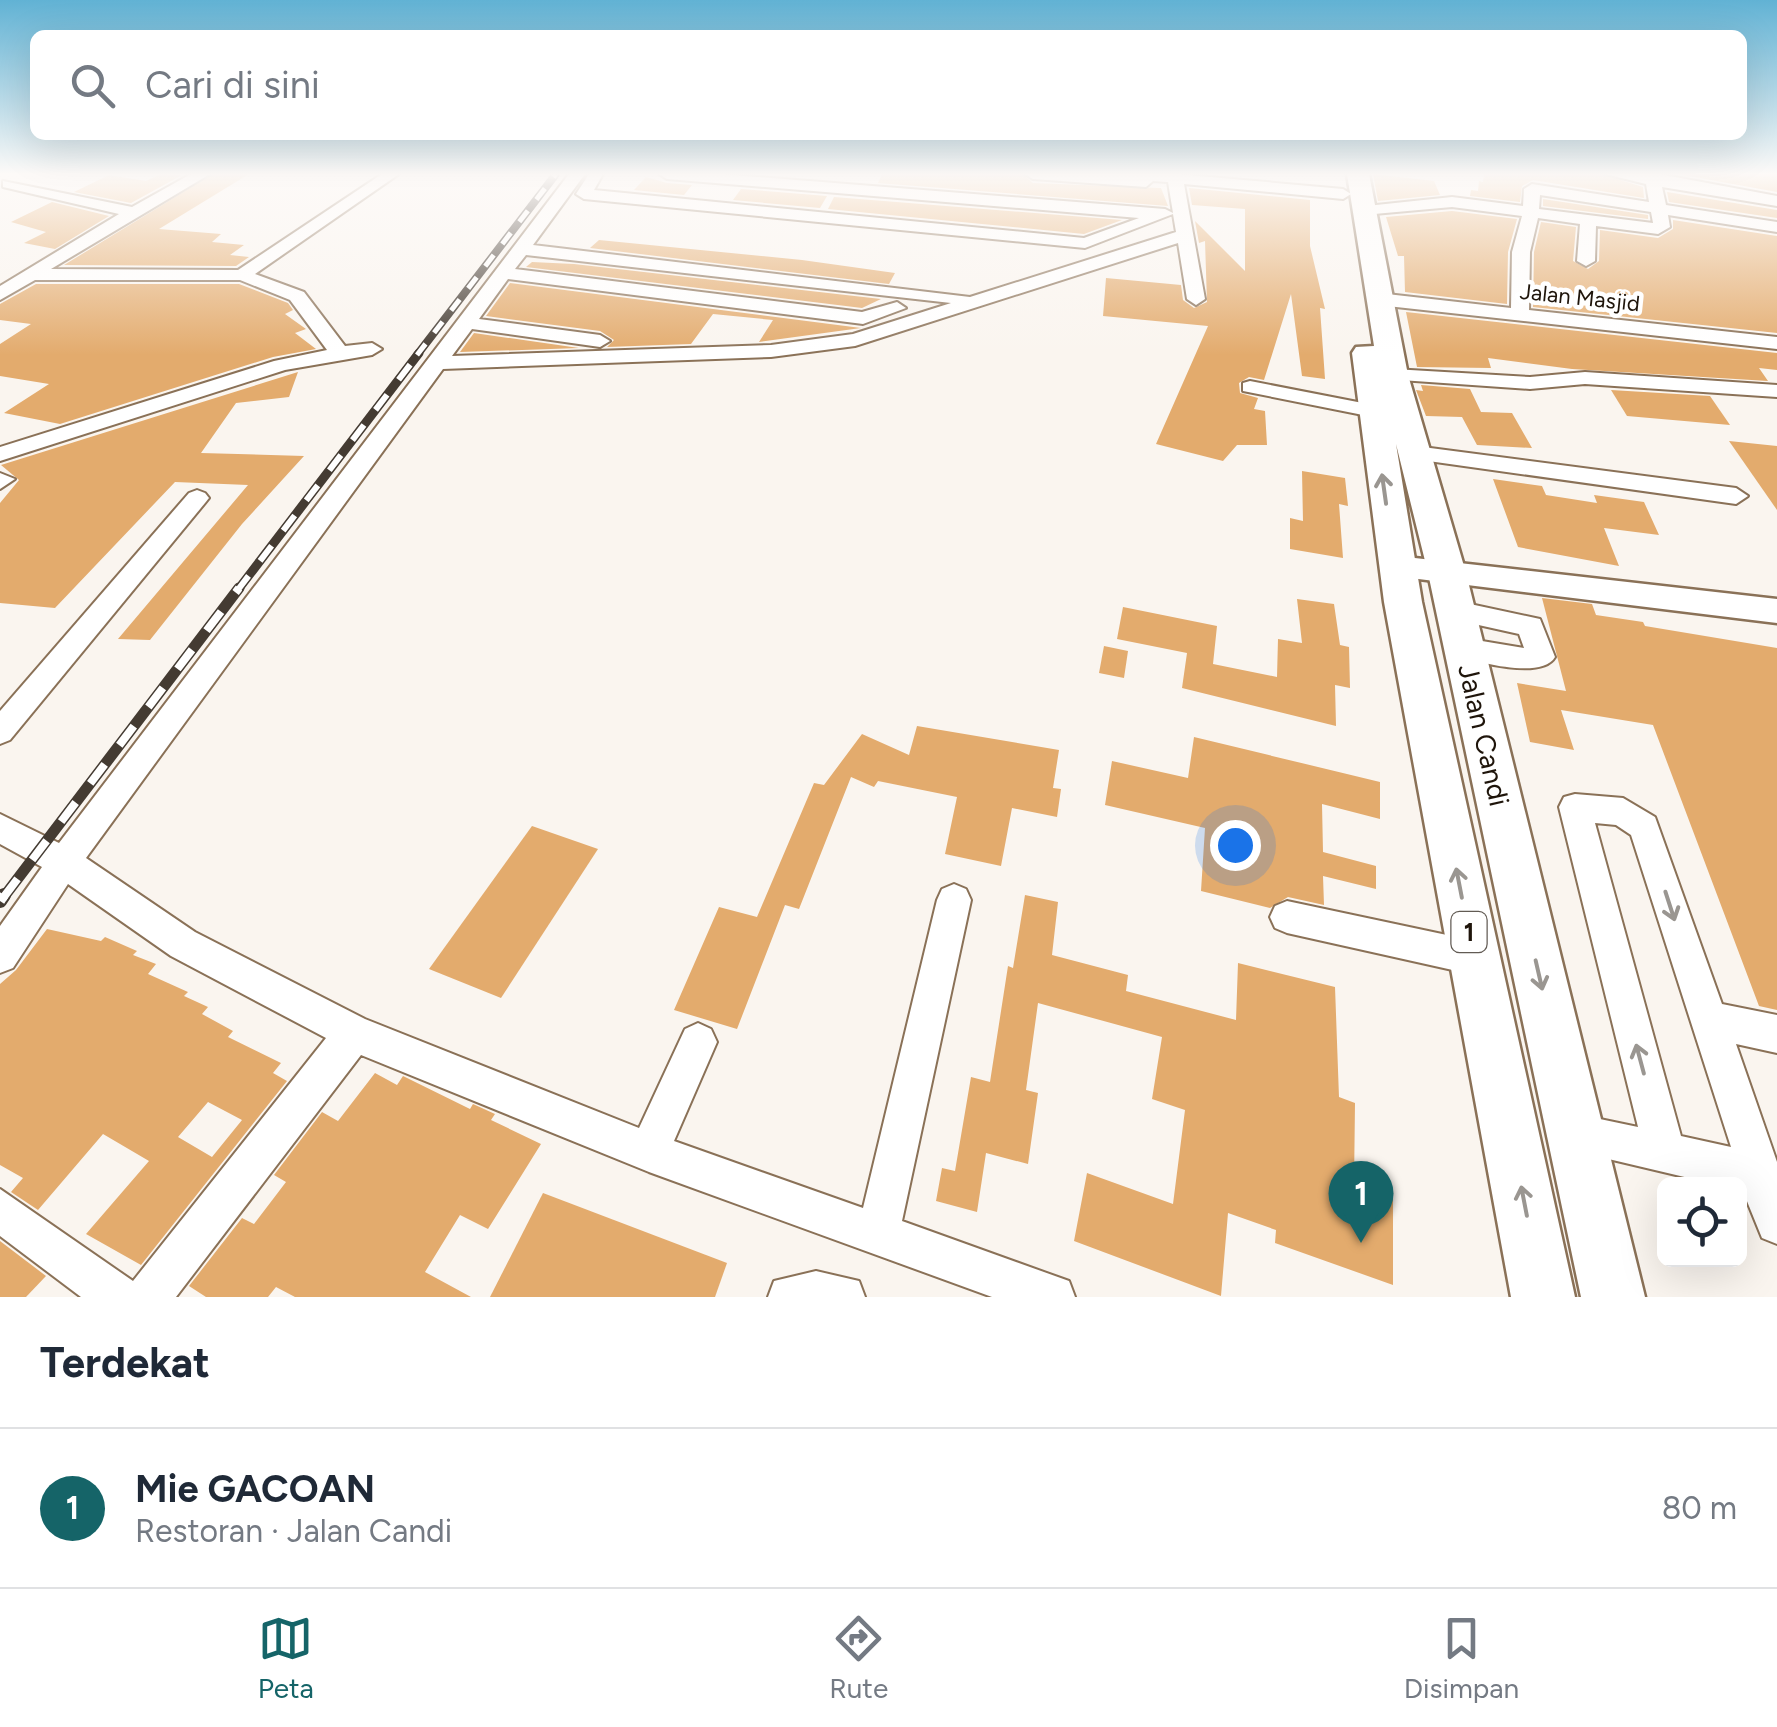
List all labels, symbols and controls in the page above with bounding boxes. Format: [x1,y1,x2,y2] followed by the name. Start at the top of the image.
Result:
[30,30,1747,140] search box
[65,58,120,113] icon: search
[145,62,320,108] text: Cari di sini
[1519,278,1641,317] street label: Jalan Masjid
[1374,473,1392,506] one-way arrow
[1451,661,1517,809] street label: Jalan Candi
[1210,820,1261,871] your location
[1449,868,1468,900] one-way arrow
[1663,890,1681,922] one-way arrow
[1452,912,1486,952] road number: 1
[1531,958,1549,990] one-way arrow
[1630,1043,1648,1075] one-way arrow
[1328,1160,1394,1243] pin: 1
[1657,1177,1747,1267] map controls
[1657,1177,1747,1267] button: locate
[1513,1186,1532,1218] one-way arrow
[40,1337,210,1388] text: Terdekat
[135,1466,375,1512] text: Mie GACOAN
[66,1489,79,1527] text: 1
[1662,1489,1737,1527] text: 80 m
[135,1512,452,1550] text: Restoran · Jalan Candi
[258,1611,314,1705] tab: Peta
[829,1611,888,1705] tab: Rute
[1404,1611,1519,1705] tab: Disimpan

